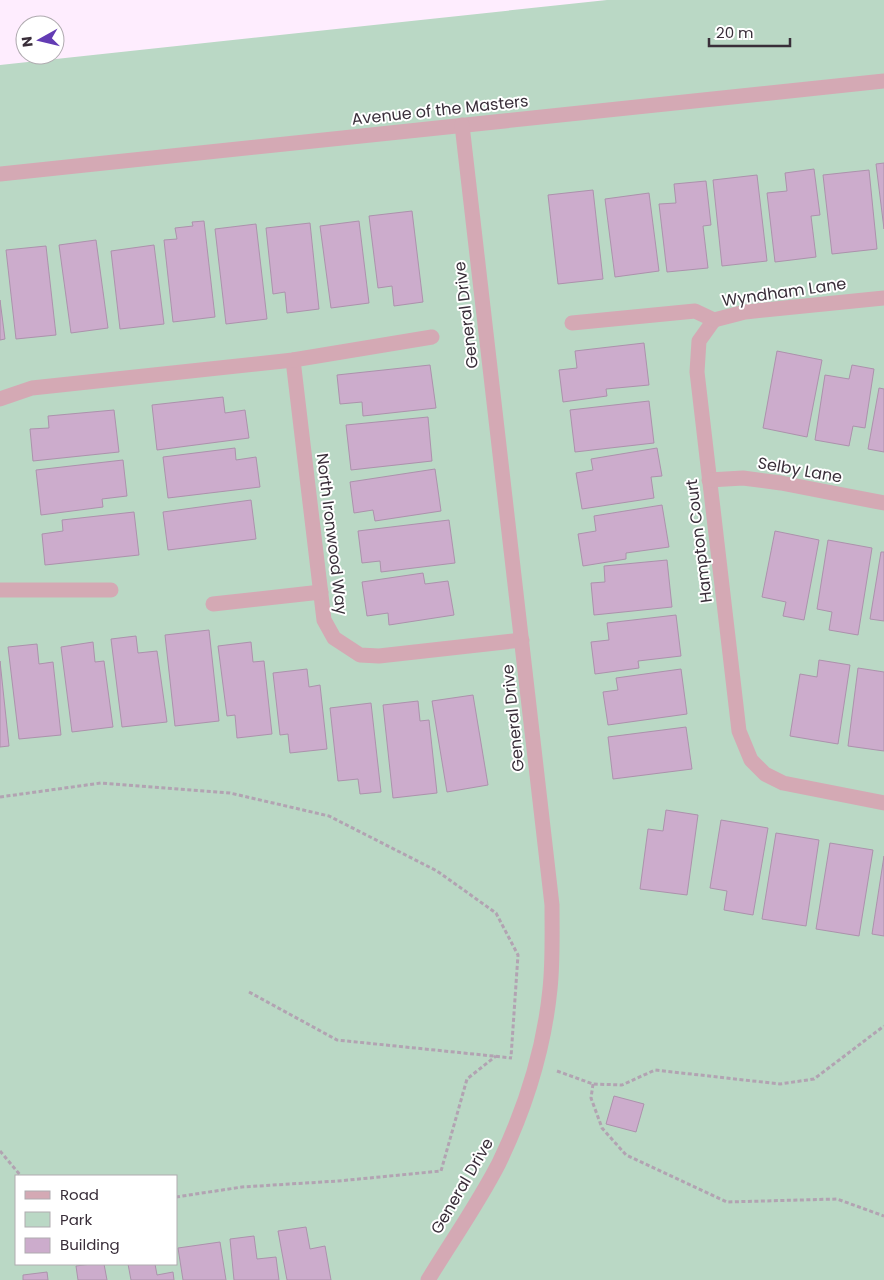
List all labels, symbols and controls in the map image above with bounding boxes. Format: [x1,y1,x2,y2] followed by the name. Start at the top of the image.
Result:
[15,15,65,65] north arrow
[709,15,790,47] scale bar
[716,22,754,43] text: 20 m
[16,35,38,48] text: N
[351,89,529,131] street label: Avenue of the Masters
[448,260,484,370] street label: General Drive
[720,272,848,312] street label: Wyndham Lane
[756,451,844,489] street label: Selby Lane
[311,452,353,616] street label: North Ironwood Way
[680,478,718,604] street label: Hampton Court
[496,663,530,773] street label: General Drive
[425,1134,499,1238] street label: General Drive
[15,1175,178,1265] legend
[60,1184,99,1205] text: Road
[60,1209,92,1230] text: Park
[60,1234,120,1255] text: Building

